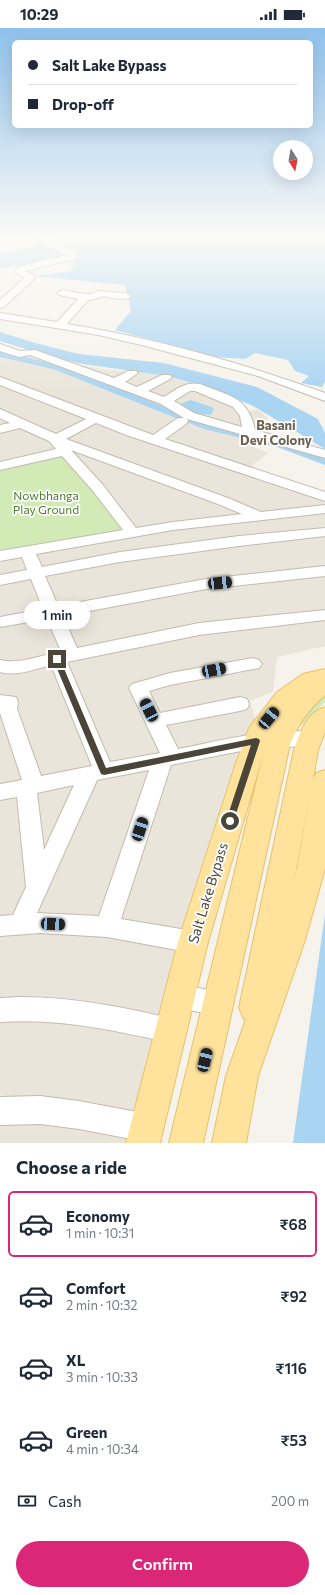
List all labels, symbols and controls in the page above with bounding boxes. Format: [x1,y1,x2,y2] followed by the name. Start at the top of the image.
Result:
[20,5,58,23] text: 10:29
[52,56,167,74] text: Salt Lake Bypass
[52,95,114,113] text: Drop-off
[273,140,313,180] north arrow
[273,140,313,180] map controls
[240,417,312,448] district label: Basani Devi Colony
[13,488,79,516] park label: Nowbhanga Play Ground
[207,576,233,590] car
[24,601,90,629] callout: 1 min
[42,607,72,623] text: 1 min
[48,650,66,668] route end
[201,662,227,678] car
[138,697,160,723] car
[257,705,281,731] car
[221,812,239,830] route start
[131,816,149,842] car
[184,840,231,945] street label: Salt Lake Bypass
[41,917,65,931] car
[196,1047,214,1073] car
[16,1156,127,1178] text: Choose a ride
[18,1206,54,1242] icon: car
[66,1207,130,1225] text: Economy
[279,1215,307,1233] text: ₹68
[66,1225,134,1241] text: 1 min · 10:31
[18,1278,54,1314] icon: car
[66,1279,126,1297] text: Comfort
[280,1287,307,1305] text: ₹92
[66,1297,138,1313] text: 2 min · 10:32
[18,1350,54,1386] icon: car
[66,1351,85,1369] text: XL
[275,1359,307,1377] text: ₹116
[66,1369,138,1385] text: 3 min · 10:33
[18,1422,54,1458] icon: car
[66,1423,107,1441] text: Green
[281,1431,307,1449] text: ₹53
[66,1441,139,1457] text: 4 min · 10:34
[16,1490,38,1512] icon: cash
[48,1492,82,1510] text: Cash
[271,1493,309,1509] text: 200 m
[16,1541,309,1587] button: Confirm

